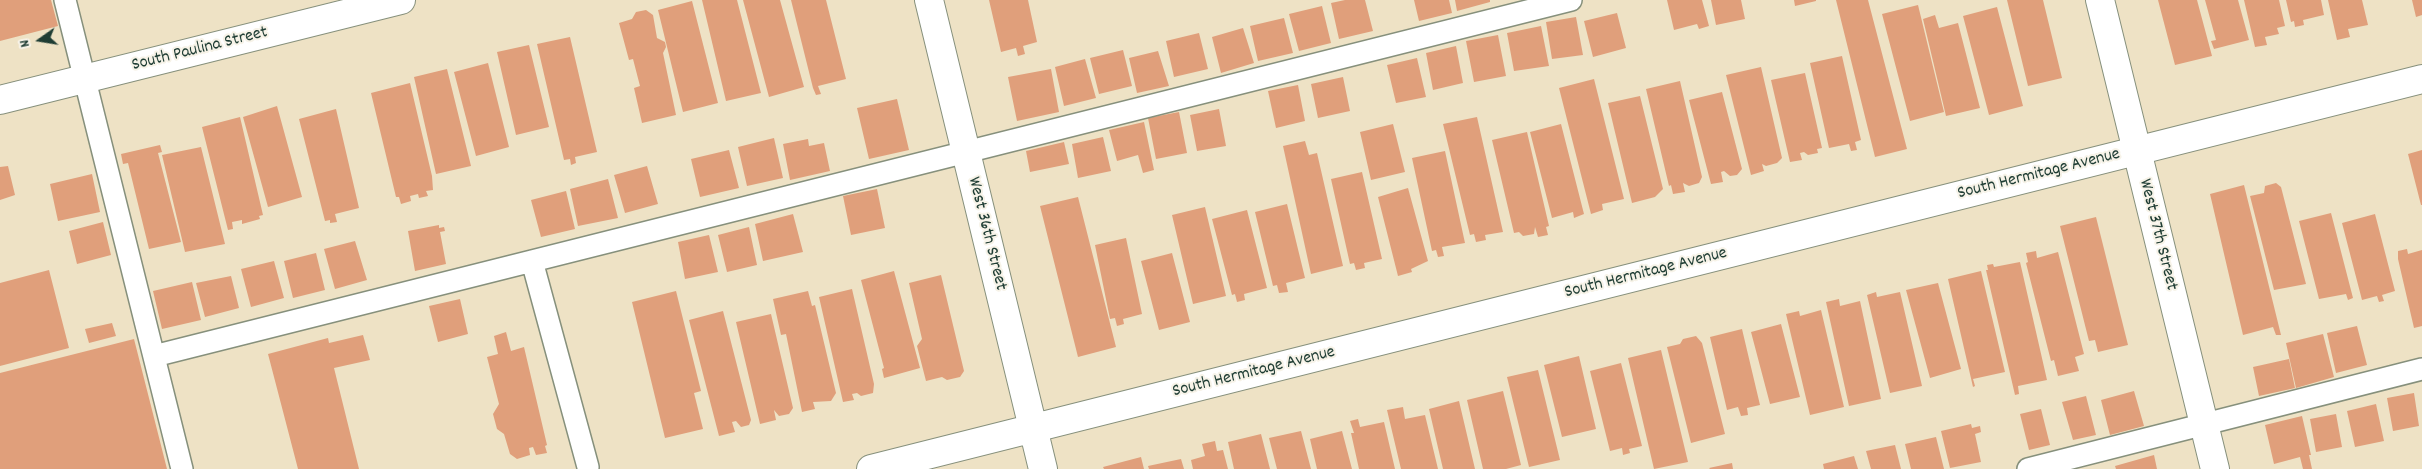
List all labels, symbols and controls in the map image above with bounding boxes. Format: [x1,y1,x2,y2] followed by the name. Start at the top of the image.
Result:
[15,15,65,65] north arrow
[130,23,270,77] street label: South Paulina Street
[15,38,36,49] text: N
[1956,144,2122,206] street label: South Hermitage Avenue
[961,175,1011,293] street label: West 36th Street
[2133,177,2181,293] street label: West 37th Street
[1563,243,1729,305] street label: South Hermitage Avenue
[1171,342,1337,404] street label: South Hermitage Avenue

